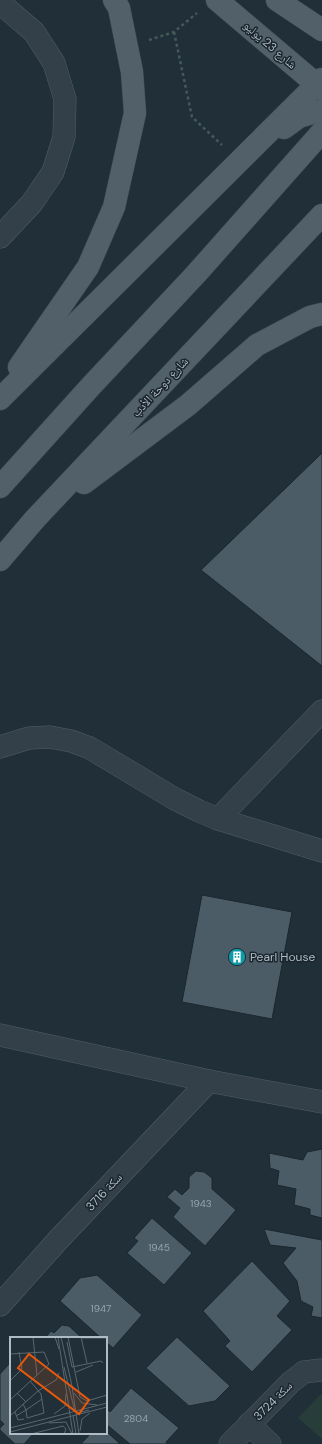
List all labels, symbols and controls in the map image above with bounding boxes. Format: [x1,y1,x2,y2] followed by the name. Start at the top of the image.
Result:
[240,17,300,73] street label: شارع 23 يوليو
[128,354,192,420] street label: شارع دوحة الأدب
[227,947,247,967] building icon: Pearl House
[250,949,315,965] place label: Pearl House
[82,1169,126,1215] street label: سكة 3716
[190,1197,212,1210] house number: 1943
[148,1241,170,1254] house number: 1945
[91,1302,111,1315] house number: 1947
[10,1337,107,1434] inset map
[250,1378,296,1424] street label: سكة 3724
[124,1412,148,1425] house number: 2804

